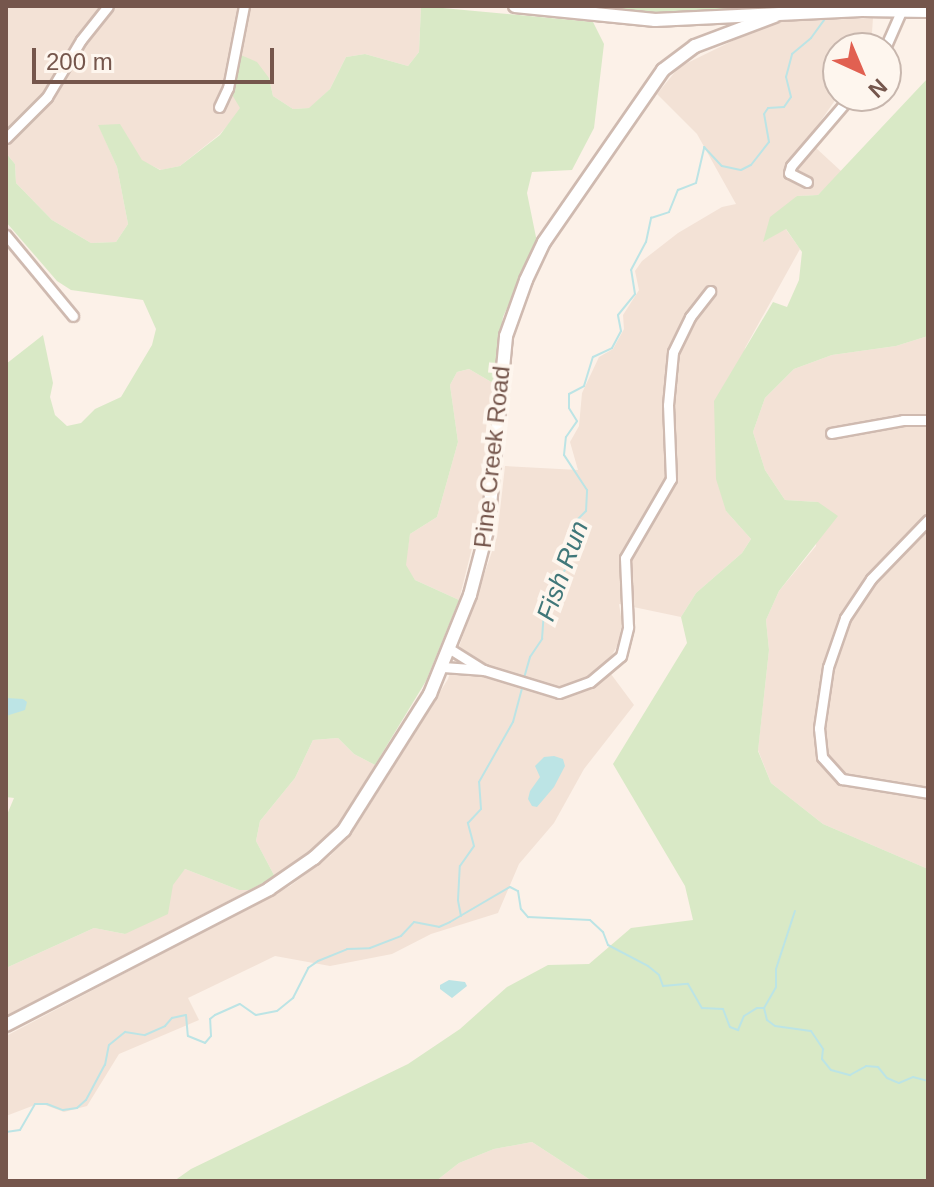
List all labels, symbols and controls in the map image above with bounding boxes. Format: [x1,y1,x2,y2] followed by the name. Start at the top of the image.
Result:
[36,32,278,82] scale bar
[822,32,902,112] north arrow
[46,48,113,75] text: 200 m
[863,74,892,103] text: N
[468,365,516,549] street label: Pine Creek Road
[531,517,595,625] water label: Fish Run

